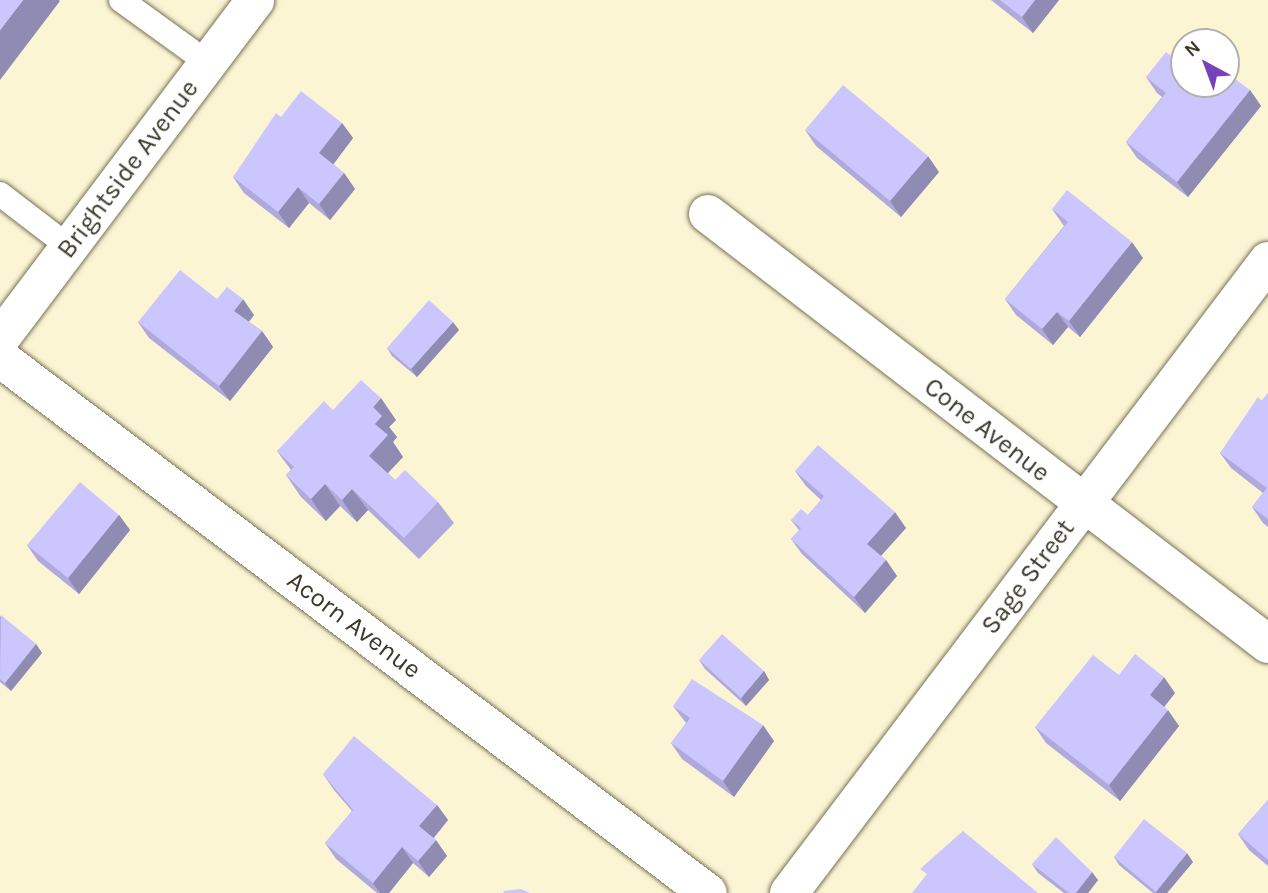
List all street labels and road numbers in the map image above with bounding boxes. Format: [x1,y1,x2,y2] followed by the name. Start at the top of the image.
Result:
[51,74,205,264] street label: Brightside Avenue
[918,371,1056,489] street label: Cone Avenue
[975,513,1081,641] street label: Sage Street
[281,565,427,685] street label: Acorn Avenue

